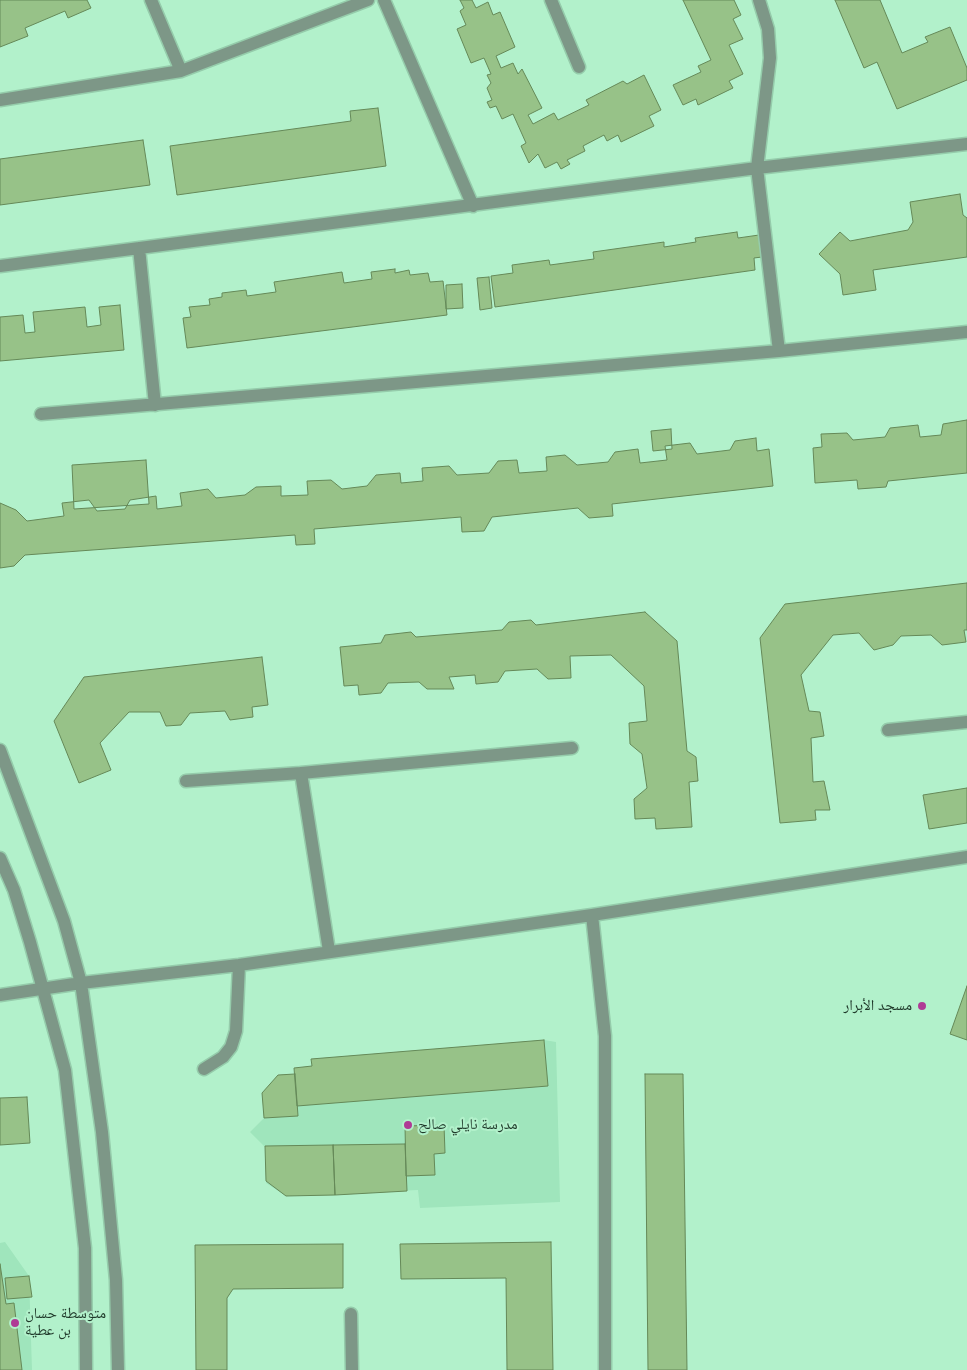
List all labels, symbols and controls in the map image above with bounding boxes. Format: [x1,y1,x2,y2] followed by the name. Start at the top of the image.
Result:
[844,997,912,1015] place label: مسجد الأبرار
[916,1000,928,1012] marker: مسجد الأبرار
[418,1116,518,1134] place label: مدرسة نايلي صالح
[402,1119,414,1131] marker: مدرسة نايلي صالح
[25,1305,106,1340] place label: متوسطة حسان بن عطية
[9,1317,21,1329] marker: متوسطة حسان بن عطية

